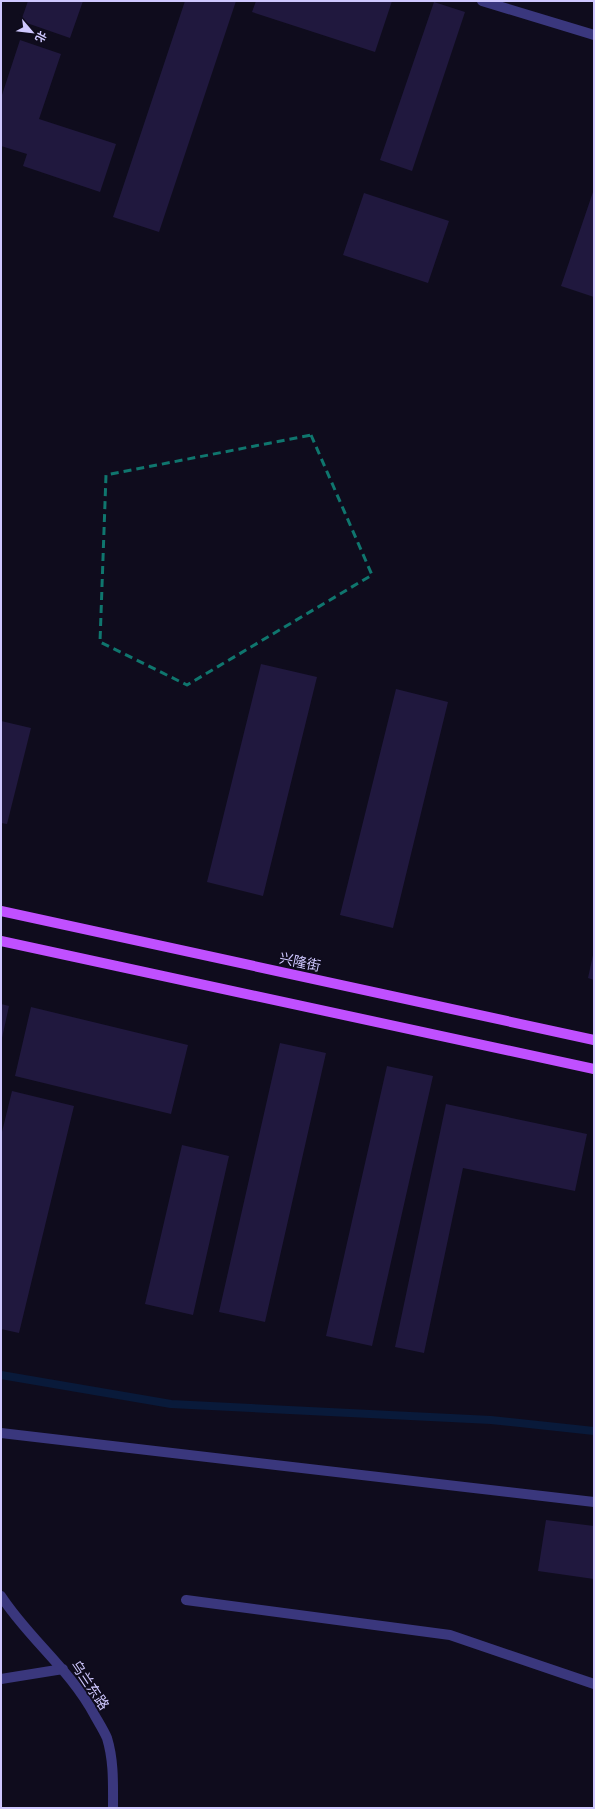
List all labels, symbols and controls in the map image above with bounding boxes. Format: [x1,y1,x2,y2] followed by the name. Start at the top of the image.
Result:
[12,12,52,52] north arrow
[32,29,50,45] text: 北
[278,949,322,975] street label: 兴隆街
[67,1657,113,1713] street label: 乌兰东路

